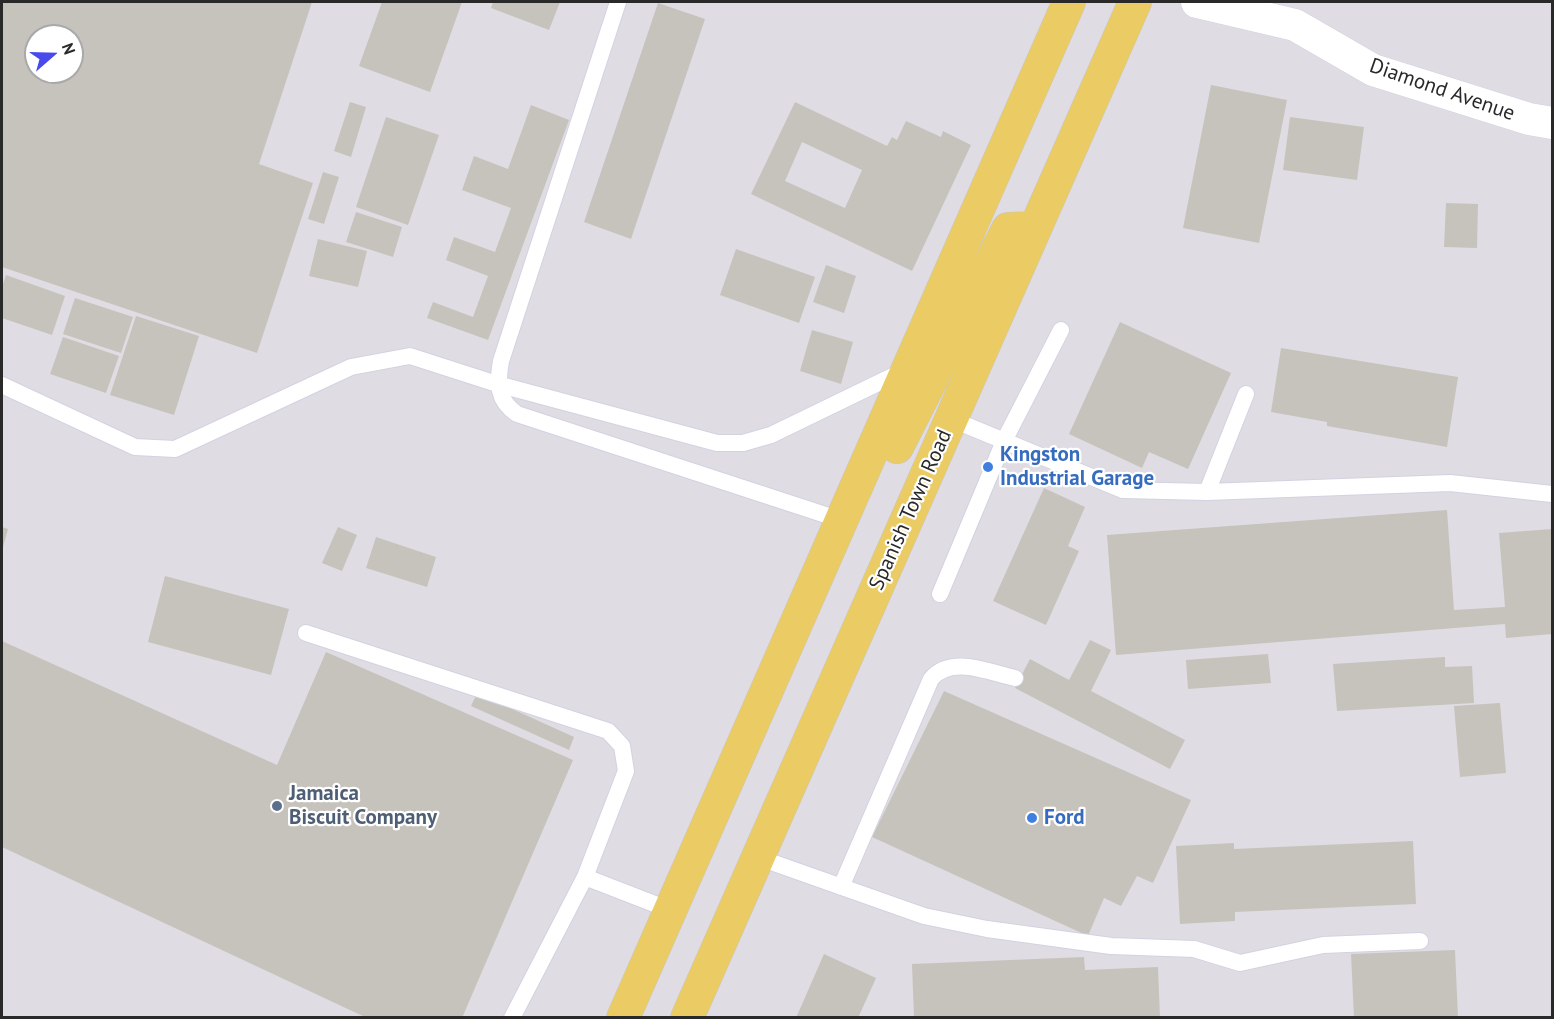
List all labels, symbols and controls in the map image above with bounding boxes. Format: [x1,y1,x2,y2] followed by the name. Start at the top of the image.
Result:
[24,24,84,84] north arrow
[58,40,80,57] text: N
[1366,53,1518,127] street label: Diamond Avenue
[864,426,958,594] street label: Spanish Town Road
[1000,442,1154,492] place label: Kingston Industrial Garage
[981,460,995,474] marker: Kingston Industrial Garage
[289,781,437,831] place label: Jamaica Biscuit Company
[270,799,284,813] marker: Jamaica Biscuit Company
[1044,805,1085,831] place label: Ford
[1025,811,1039,825] marker: Ford

